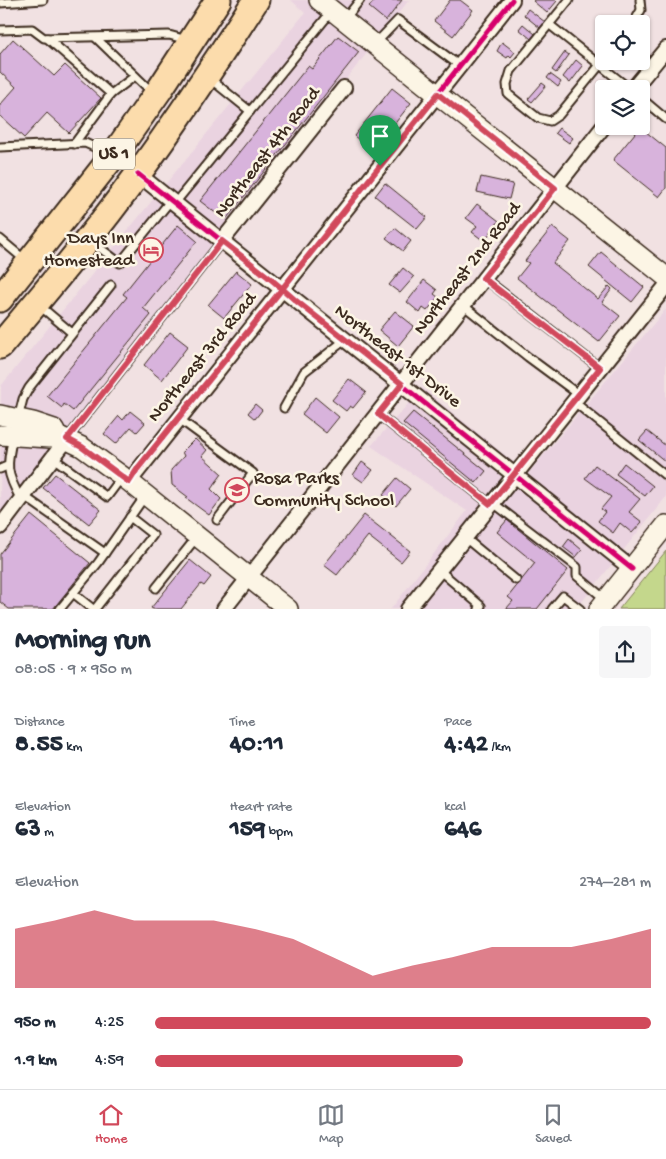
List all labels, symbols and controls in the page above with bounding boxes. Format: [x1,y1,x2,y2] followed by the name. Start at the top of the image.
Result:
[595,15,650,135] map controls
[595,15,650,70] button: locate
[595,80,650,135] button: layers
[210,82,327,223] street label: Northeast 4th Road
[359,115,401,166] pin
[366,122,394,150] icon: arrive
[93,138,135,170] road number: US 1
[409,197,528,340] street label: Northeast 2nd Road
[44,228,136,273] place label: Days Inn Homestead
[138,237,164,263] hotel icon: Days Inn Homestead
[144,287,264,428] street label: Northeast 3rd Road
[329,300,465,414] street label: Northeast 1st Drive
[254,468,394,513] place label: Rosa Parks Community School
[224,477,250,503] school or university icon: Rosa Parks Community School
[15,625,150,658] text: Morning run
[599,626,651,678] button: share
[15,661,132,680] text: 08:05 · 9 × 950 m
[15,714,64,731] text: Distance
[230,714,255,731] text: Time
[444,714,472,731] text: Pace
[15,731,63,760] text: 8.55
[230,731,284,760] text: 40:11
[444,731,488,760] text: 4:42
[63,739,82,756] text: km
[488,739,511,756] text: /km
[15,799,71,816] text: Elevation
[230,799,292,816] text: Heart rate
[444,799,466,816] text: kcal
[15,816,41,845] text: 63
[230,816,265,845] text: 159
[444,816,482,845] text: 646
[41,824,54,841] text: m
[265,824,293,841] text: bpm
[15,874,79,893] text: Elevation
[579,874,651,893] text: 274–281 m
[15,1014,56,1033] text: 950 m
[95,1014,124,1033] text: 4:25
[15,1052,57,1071] text: 1.9 km
[95,1052,124,1071] text: 4:59
[95,1101,127,1148] tab: Home
[317,1101,345,1148] tab: Map
[535,1101,571,1148] tab: Saved

